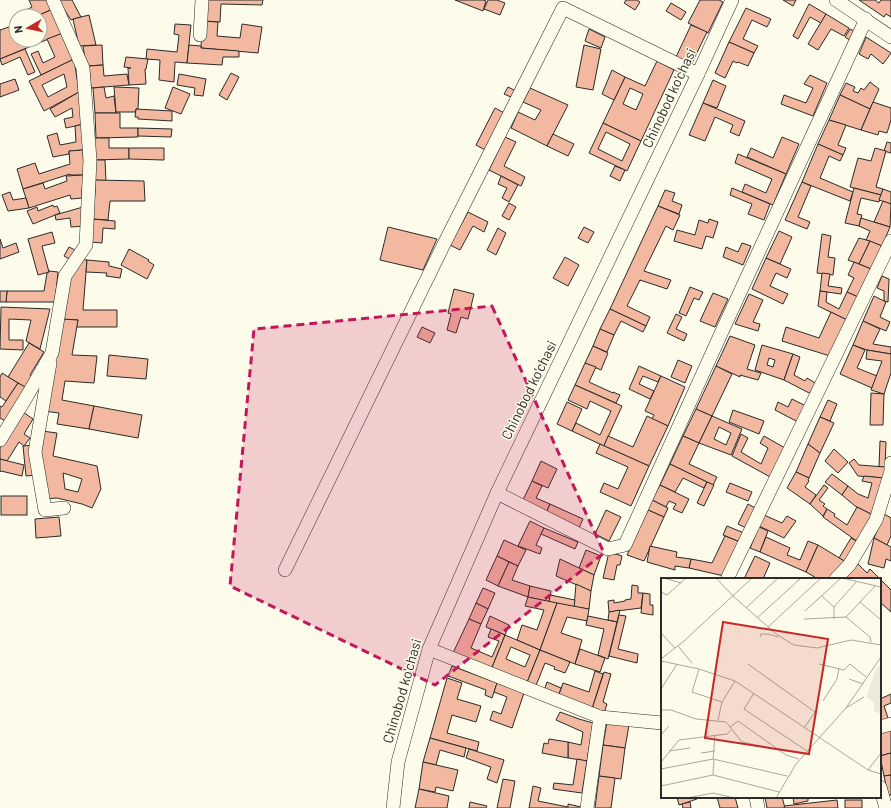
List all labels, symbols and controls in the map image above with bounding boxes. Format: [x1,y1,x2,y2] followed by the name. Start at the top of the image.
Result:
[8,8,48,48] north arrow
[11,25,25,34] text: N
[638,45,699,150] street label: Chinobod ko'chasi
[497,338,560,442] street label: Chinobod ko'chasi
[661,578,881,798] inset map
[378,637,425,745] street label: Chinobod ko'chasi

